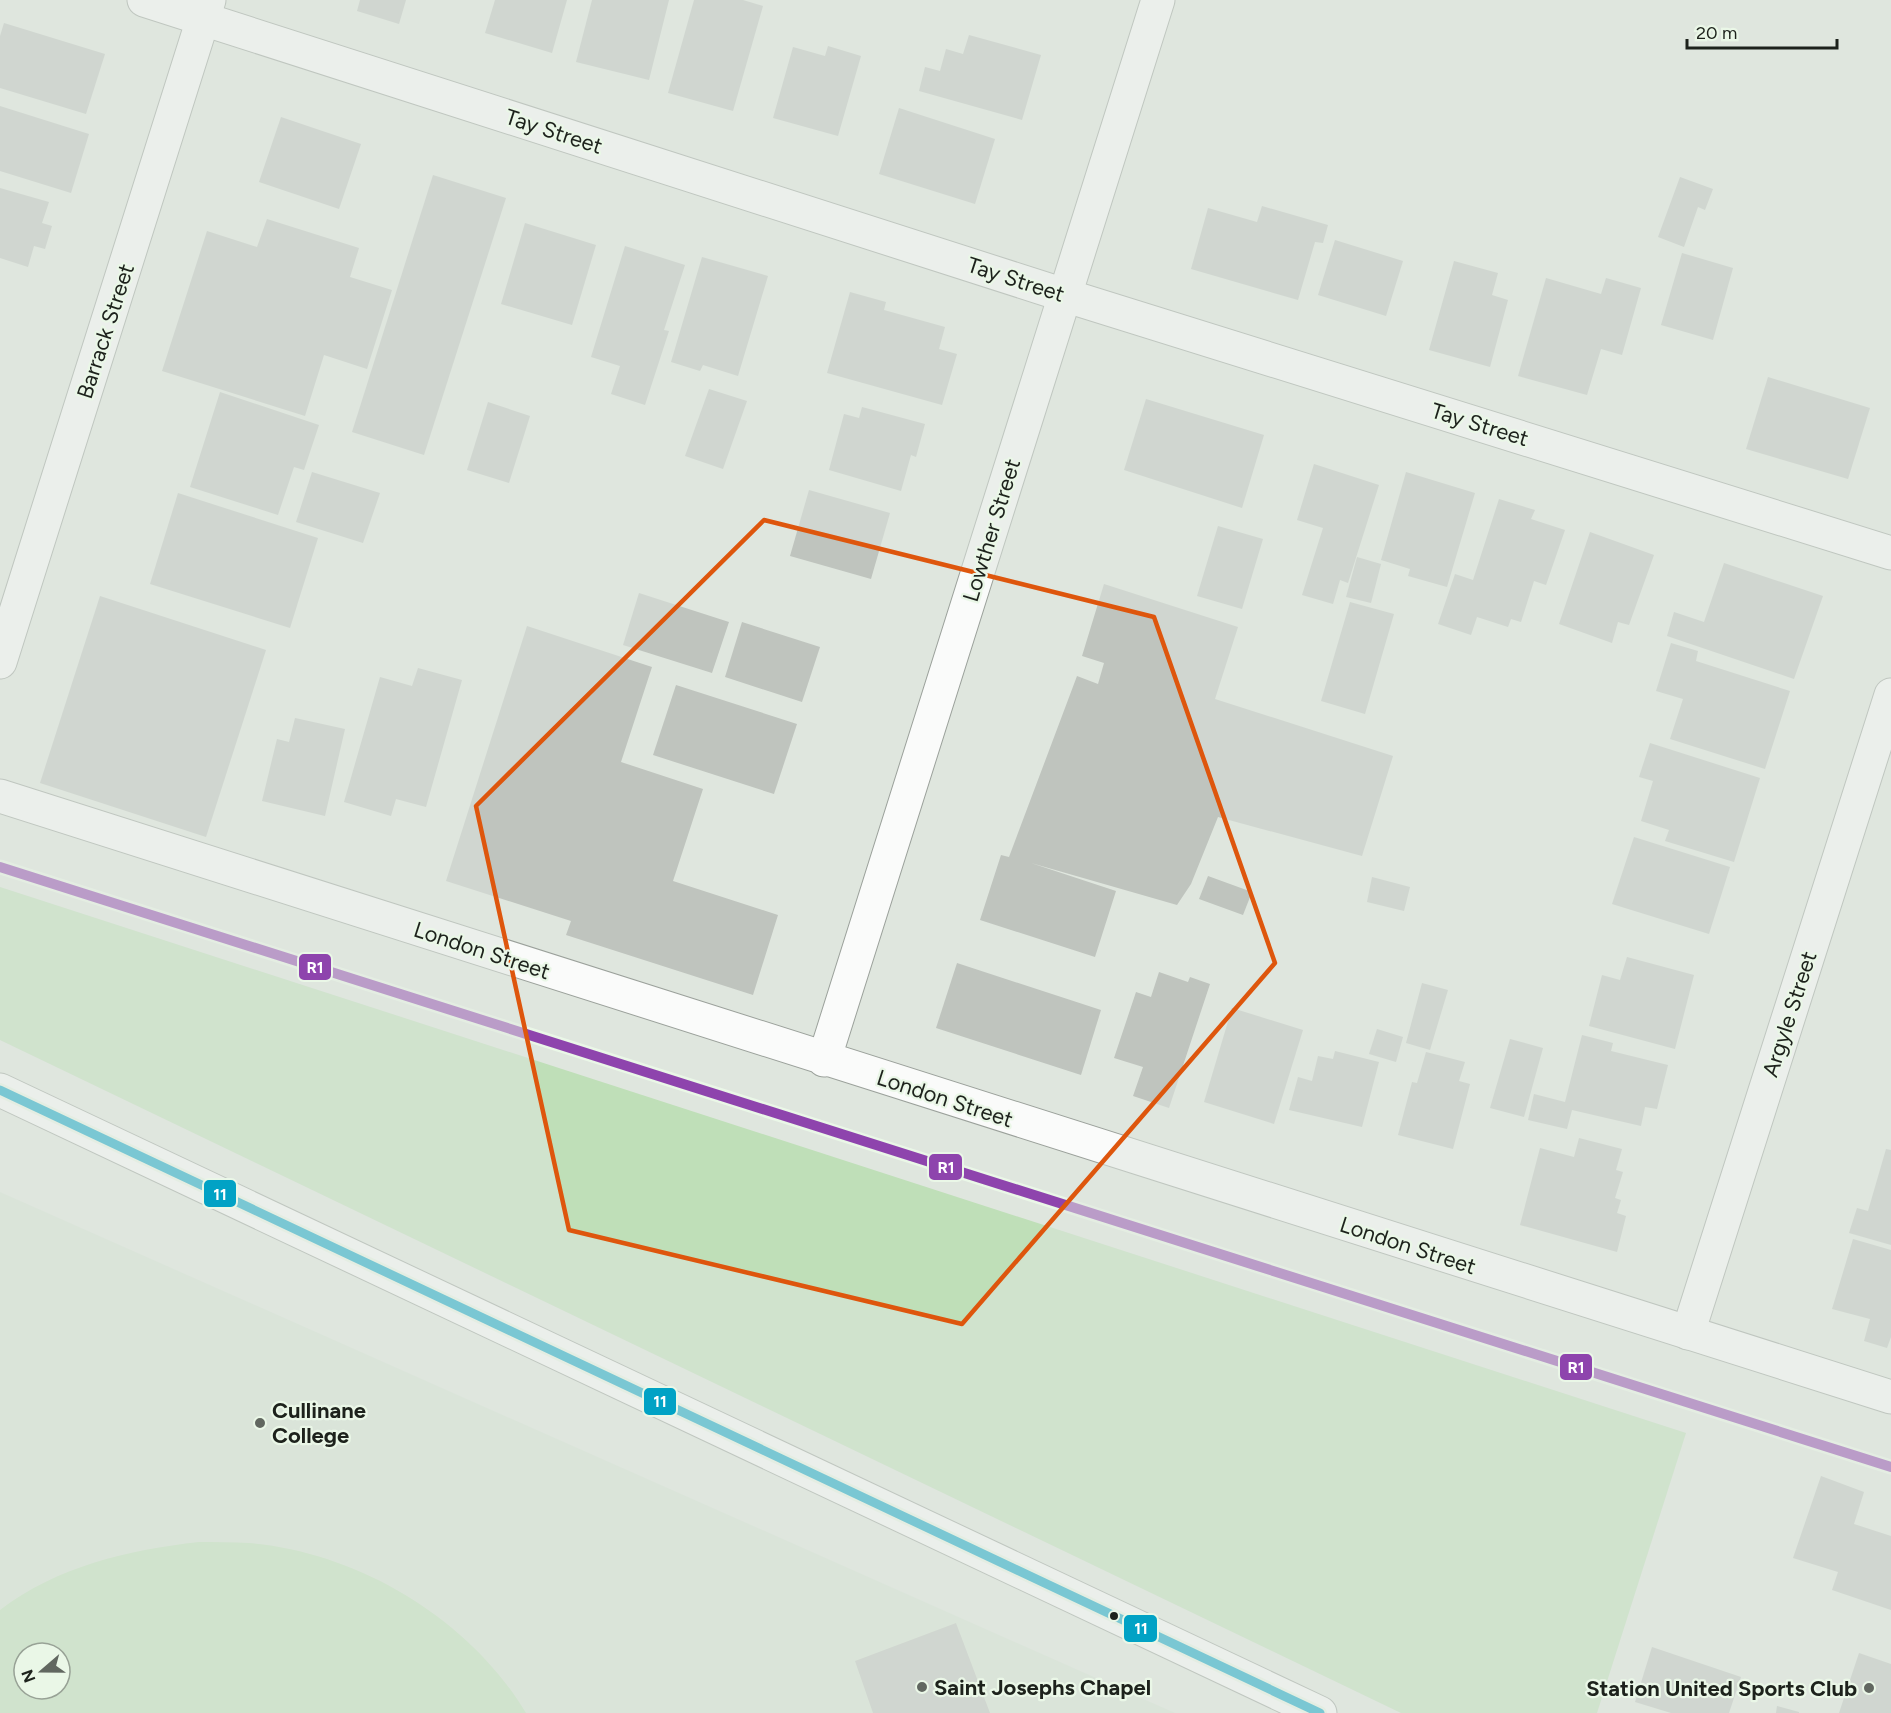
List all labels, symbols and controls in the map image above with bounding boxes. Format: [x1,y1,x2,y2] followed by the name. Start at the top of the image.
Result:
[1687,12,1837,50] scale bar
[1696,22,1737,44] text: 20 m
[502,103,606,160] street label: Tay Street
[964,251,1068,308] street label: Tay Street
[71,260,140,402] street label: Barrack Street
[1428,397,1532,452] street label: Tay Street
[957,455,1026,605] street label: Lowther Street
[410,916,553,985] street label: London Street
[1756,948,1823,1080] street label: Argyle Street
[298,953,332,981] line badge: R1
[306,958,324,977] text: R1
[873,1064,1016,1133] street label: London Street
[928,1153,963,1181] line badge: R1
[937,1158,955,1177] text: R1
[203,1179,237,1208] line badge: 11
[213,1185,227,1204] text: 11
[1336,1211,1479,1280] street label: London Street
[1559,1353,1593,1381] line badge: R1
[1567,1358,1585,1377] text: R1
[643,1387,677,1416] line badge: 11
[653,1392,667,1411] text: 11
[272,1397,366,1449] place label: Cullinane College
[253,1416,267,1430] marker: Cullinane College
[1108,1610,1120,1622] unlabelled marker
[1123,1614,1158,1643] line badge: 11
[1134,1619,1148,1638] text: 11
[12,1641,72,1701] north arrow
[17,1667,39,1685] text: N
[934,1674,1151,1701] place label: Saint Josephs Chapel
[1586,1675,1857,1702] place label: Station United Sports Club
[915,1680,929,1694] marker: Saint Josephs Chapel
[1862,1681,1876,1695] marker: Station United Sports Club

